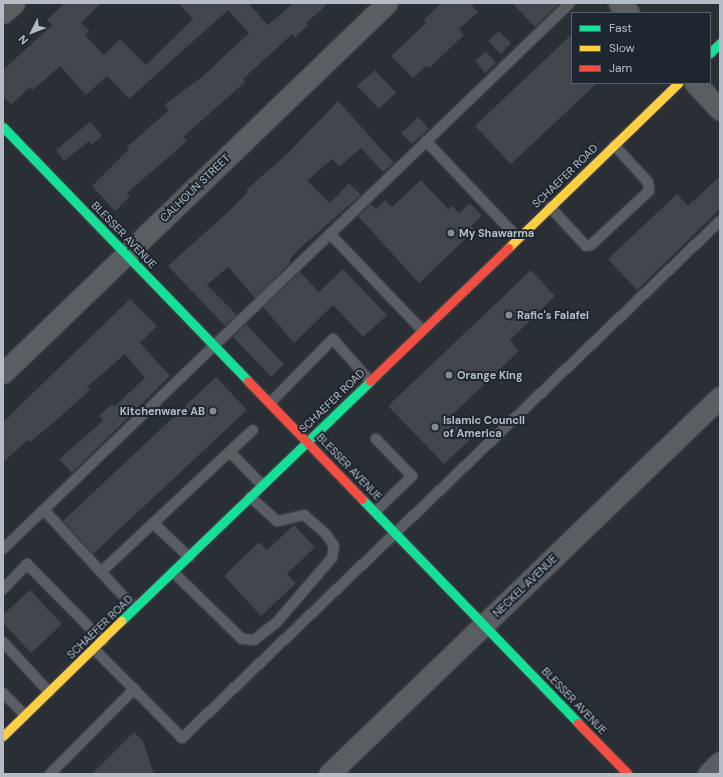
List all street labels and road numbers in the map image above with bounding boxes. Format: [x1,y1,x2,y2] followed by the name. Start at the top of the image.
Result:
[529,141,601,211] street label: SCHAEFER ROAD
[157,151,233,225] street label: CALHOUN STREET
[89,199,159,271] street label: BLESSER AVENUE
[296,366,368,436] street label: SCHAEFER ROAD
[314,431,384,503] street label: BLESSER AVENUE
[490,552,560,620] street label: NECKEL AVENUE
[64,592,136,662] street label: SCHAEFER ROAD
[539,665,609,737] street label: BLESSER AVENUE

